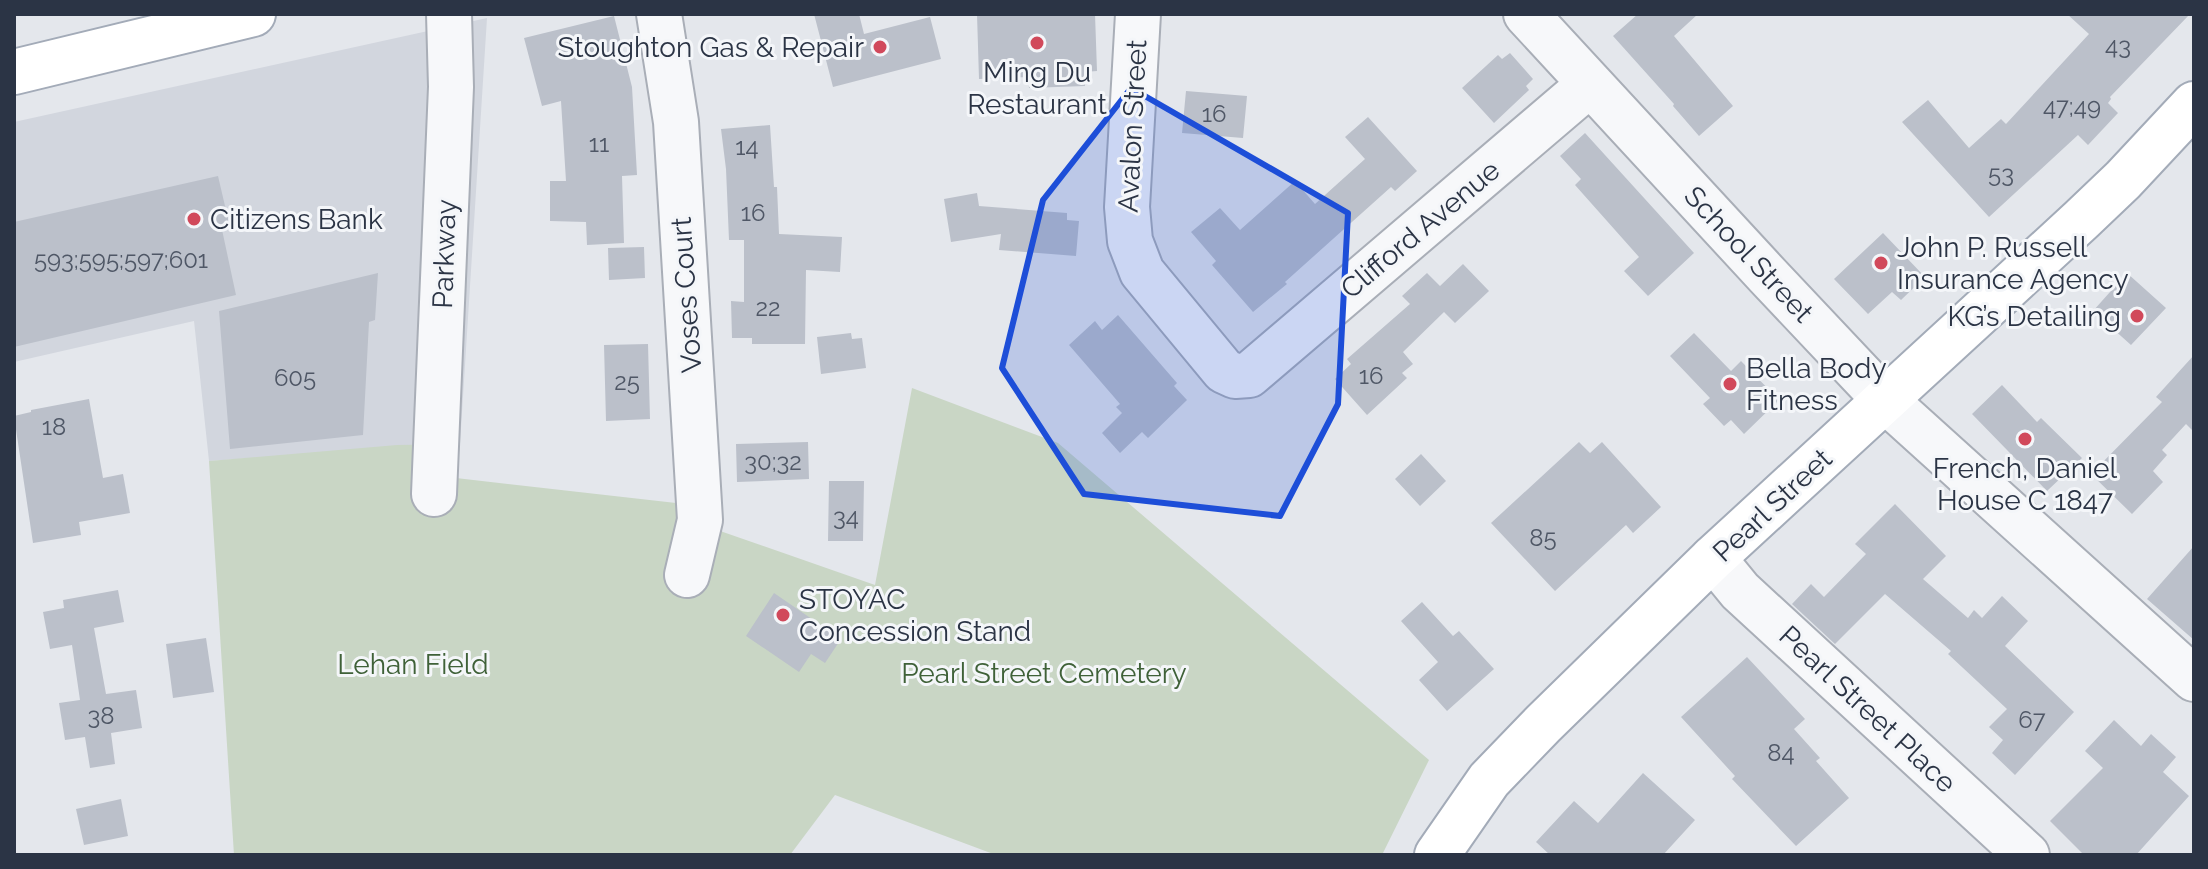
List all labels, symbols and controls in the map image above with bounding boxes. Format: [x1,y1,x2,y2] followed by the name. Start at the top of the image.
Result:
[558,31,864,64] place label: Stoughton Gas & Repair
[2105,31,2131,60] house number: 43
[1028,34,1046,52] marker: Ming Du Restaurant
[871,38,889,56] marker: Stoughton Gas & Repair
[1111,38,1154,213] street label: Avalon Street
[967,56,1107,121] place label: Ming Du Restaurant
[2043,92,2101,121] house number: 47;49
[1202,99,1226,128] house number: 16
[589,129,609,158] house number: 11
[735,132,759,161] house number: 14
[1334,153,1506,305] street label: Clifford Avenue
[1988,159,2014,188] house number: 53
[1677,180,1820,330] street label: School Street
[741,198,765,227] house number: 16
[426,199,463,309] street label: Parkway
[210,203,383,236] place label: Citizens Bank
[185,210,203,228] marker: Citizens Bank
[665,215,708,374] street label: Voses Court
[1897,231,2129,296] place label: John P. Russell Insurance Agency
[34,245,208,274] house number: 593;595;597;601
[1872,254,1890,272] marker: John P. Russell Insurance Agency
[755,293,781,322] house number: 22
[1947,300,2121,333] place label: KG’s Detailing
[2128,307,2146,325] marker: KG’s Detailing
[1746,352,1887,417] place label: Bella Body Fitness
[1359,361,1383,390] house number: 16
[274,363,316,392] house number: 605
[614,367,640,396] house number: 25
[1721,375,1739,393] marker: Bella Body Fitness
[42,412,66,441] house number: 18
[2016,430,2034,448] marker: French, Daniel House C 1847
[1706,442,1839,569] street label: Pearl Street
[744,447,802,476] house number: 30;32
[1933,452,2118,517] place label: French, Daniel House C 1847
[833,502,859,531] house number: 34
[1529,523,1557,552] house number: 85
[799,583,1031,648] place label: STOYAC Concession Stand
[774,606,792,624] marker: STOYAC Concession Stand
[1773,619,1963,800] street label: Pearl Street Place
[337,648,489,681] park label: Lehan Field
[901,657,1187,690] park label: Pearl Street Cemetery
[87,701,115,730] house number: 38
[2018,705,2046,734] house number: 67
[1767,738,1795,767] house number: 84

